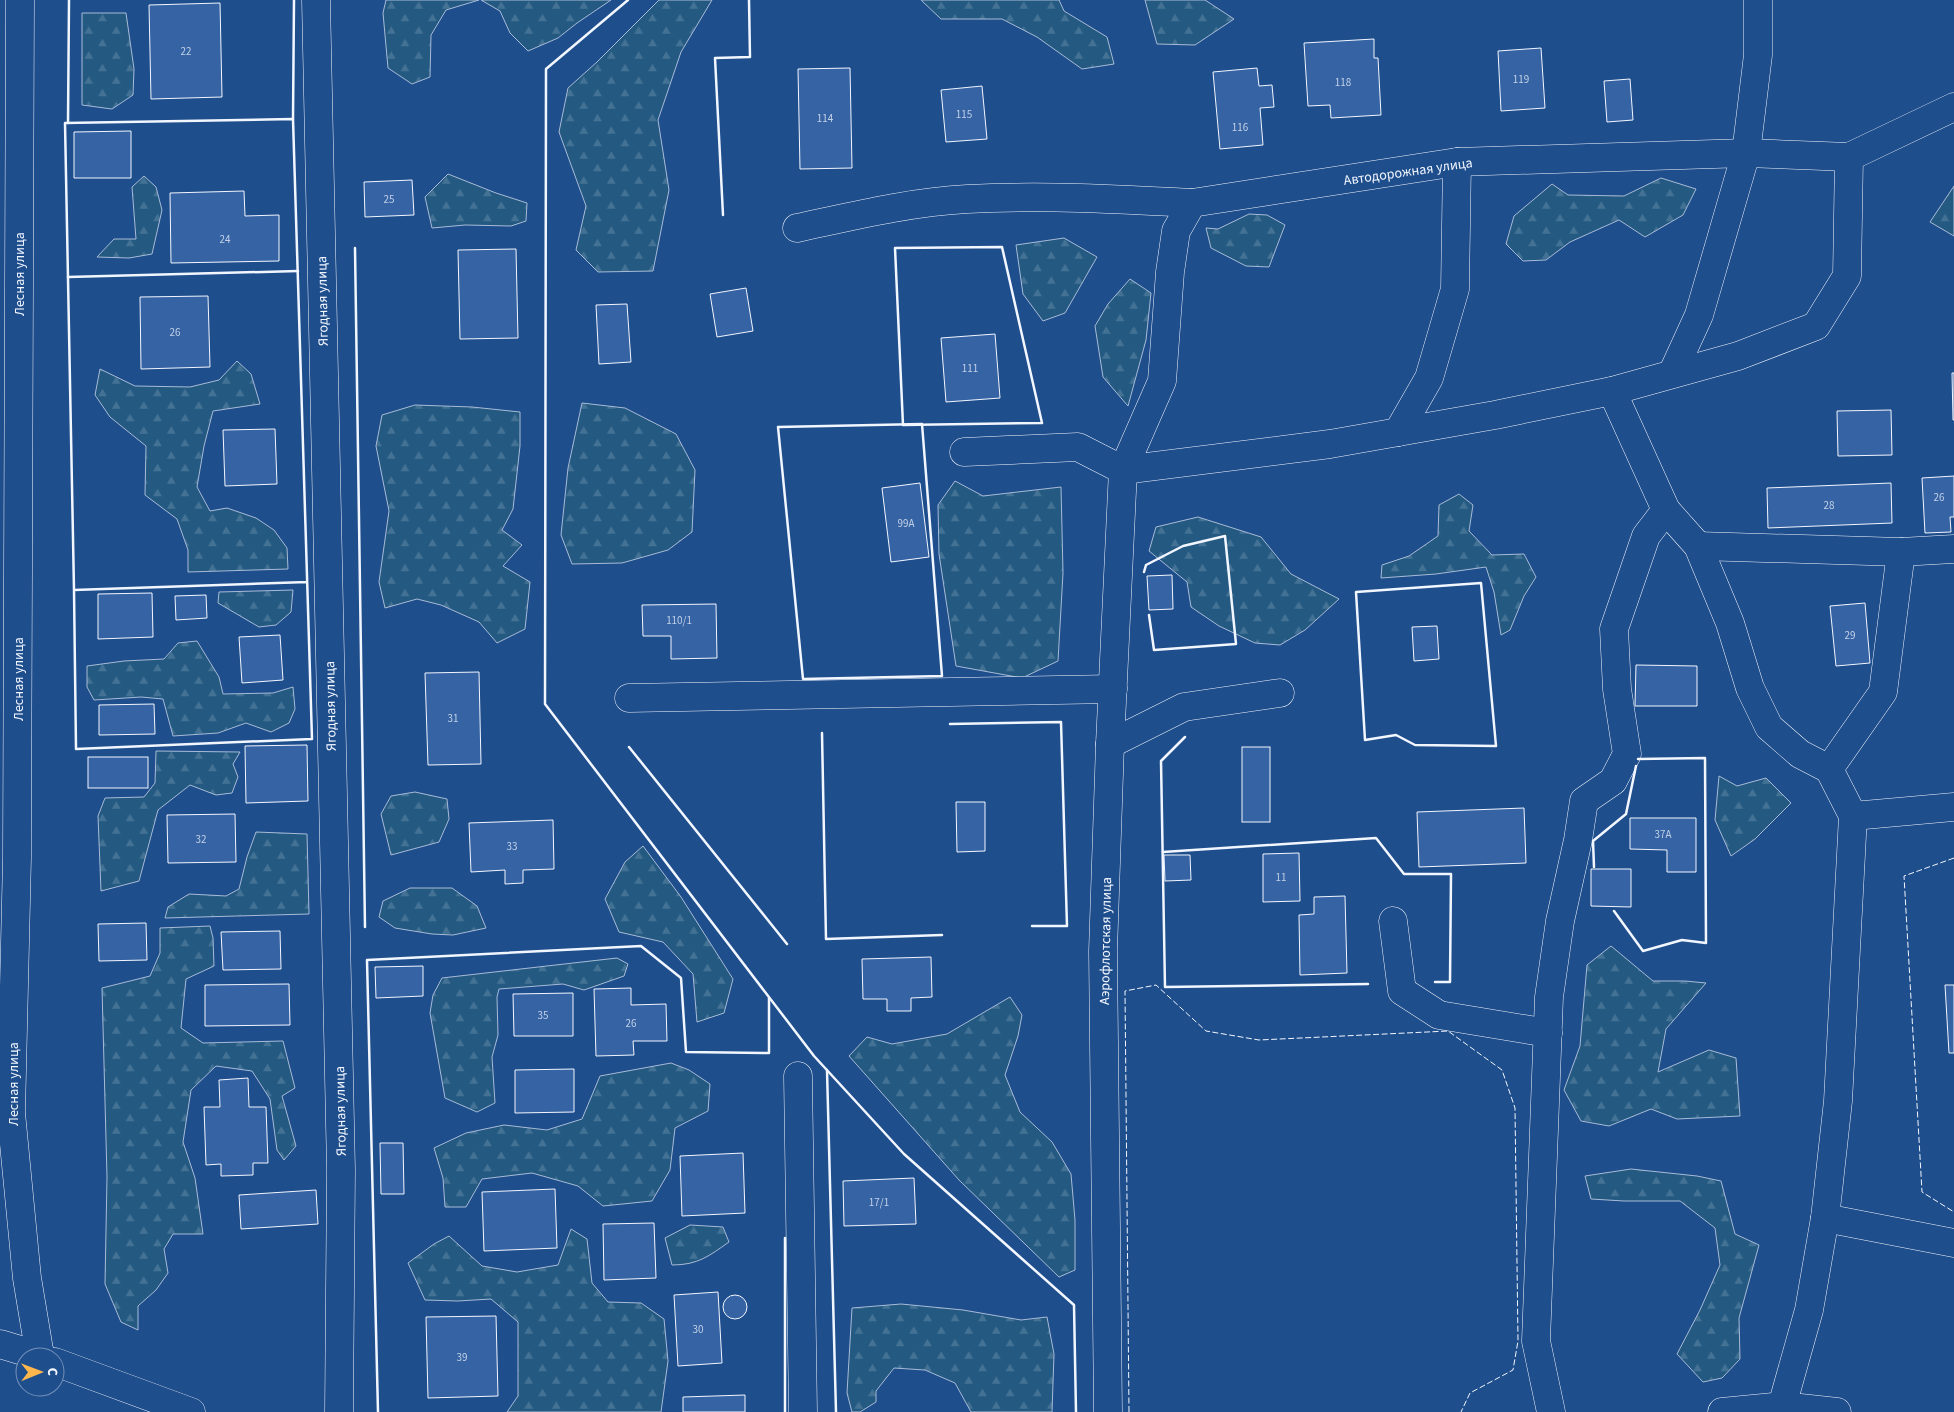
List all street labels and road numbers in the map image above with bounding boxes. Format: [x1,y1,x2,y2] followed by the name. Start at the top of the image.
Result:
[1342,153,1474,191] street label: Автодорожная улица
[10,232,30,316] street label: Лесная улица
[312,256,334,346] street label: Ягодная улица
[9,637,29,721] street label: Лесная улица
[320,661,342,751] street label: Ягодная улица
[1095,877,1117,1005] street label: Аэрофлотская улица
[4,1042,24,1126] street label: Лесная улица
[330,1066,352,1156] street label: Ягодная улица

